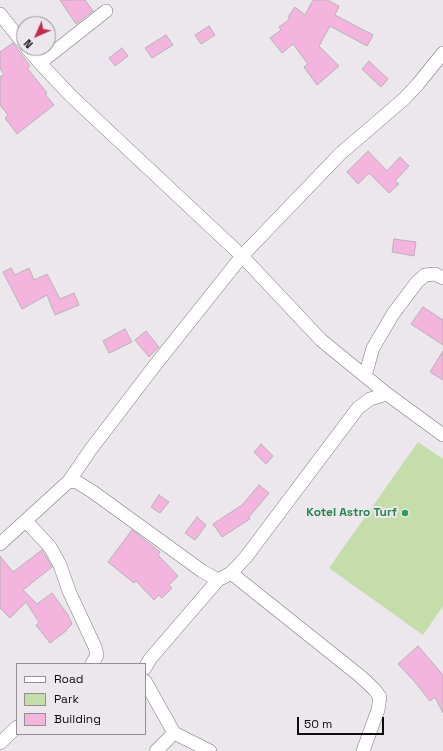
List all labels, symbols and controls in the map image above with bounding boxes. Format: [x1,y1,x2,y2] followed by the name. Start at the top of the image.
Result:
[16,16,56,56] north arrow
[21,36,36,51] text: N
[306,506,397,520] place label: Kotei Astro Turf
[400,508,410,518] marker: Kotei Astro Turf
[16,663,146,735] legend
[54,671,83,687] text: Road
[54,691,79,707] text: Park
[299,709,386,735] scale bar
[54,711,101,727] text: Building
[304,716,332,732] text: 50 m

